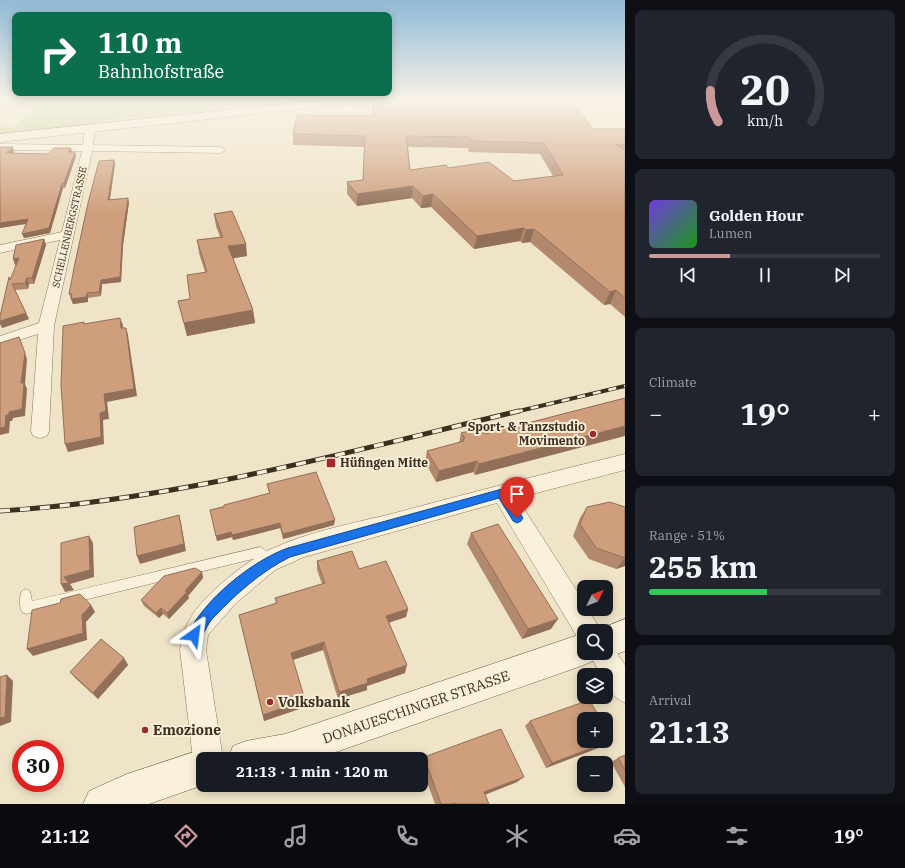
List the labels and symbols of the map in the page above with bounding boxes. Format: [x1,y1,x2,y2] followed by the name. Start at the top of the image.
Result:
[49,165,90,289] street label: SCHELLENBERGSTRASSE
[468,419,585,448] place label: Sport- & Tanzstudio Movimento
[588,429,598,439] marker: Sport- & Tanzstudio Movimento
[340,455,428,470] place label: Hüfingen Mitte
[325,457,337,469] marker: Hüfingen Mitte
[500,477,534,518] pin
[577,580,613,616] north arrow
[173,614,215,656] position arrow
[320,666,512,748] street label: DONAUESCHINGER STRASSE
[278,693,350,711] place label: Volksbank
[265,697,275,707] marker: Volksbank
[153,721,221,739] place label: Emozione
[140,725,150,735] marker: Emozione
[12,740,64,792] speed limit sign: 30

